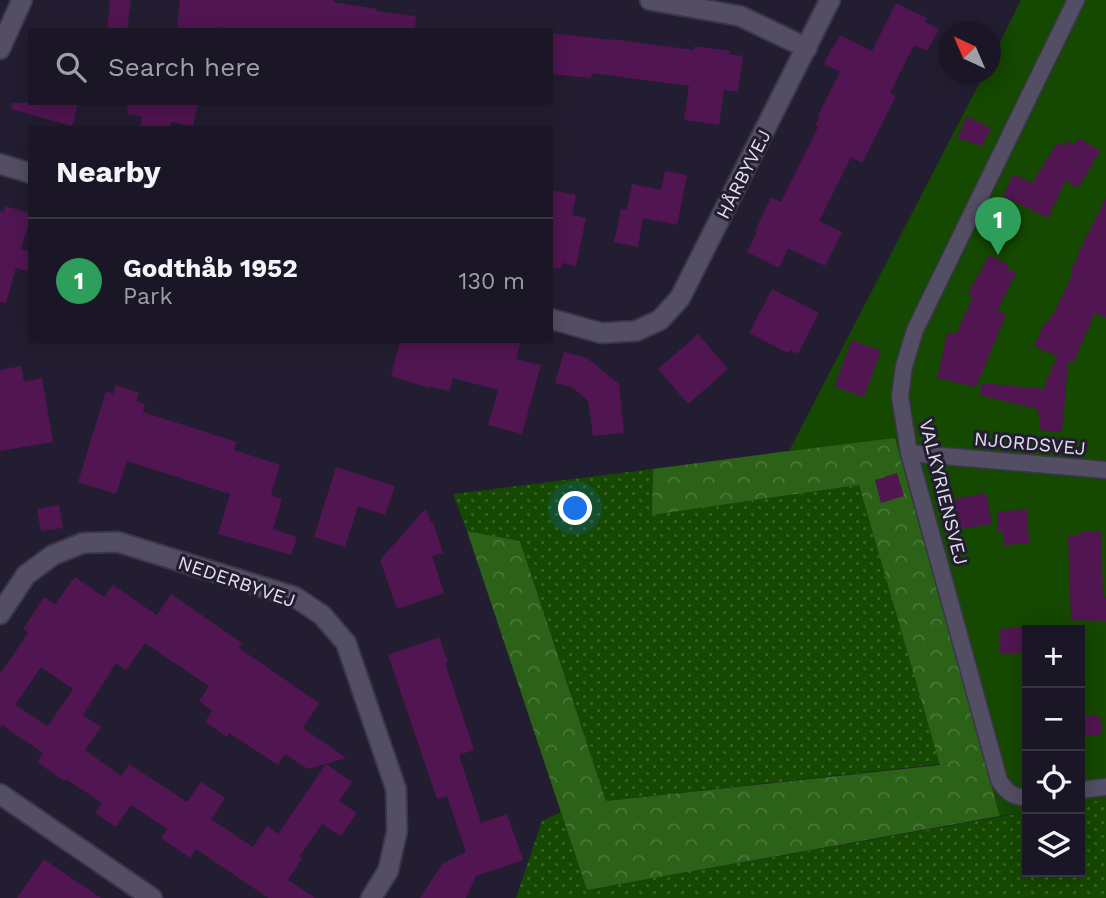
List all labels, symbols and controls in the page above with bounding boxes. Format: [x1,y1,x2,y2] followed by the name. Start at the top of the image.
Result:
[938,21,1001,84] north arrow
[28,28,553,105] search box
[52,48,90,86] icon: search
[108,52,260,82] text: Search here
[711,126,776,223] street label: HÅRBYVEJ
[56,154,161,189] text: Nearby
[975,197,1021,255] pin: 1
[123,253,298,283] text: Godthåb 1952
[74,268,84,295] text: 1
[459,268,525,295] text: 130 m
[123,283,172,310] text: Park
[914,417,973,567] street label: VALKYRIENSVEJ
[973,427,1087,460] street label: NJORDSVEJ
[558,491,592,525] your location
[175,551,298,612] street label: NEDERBYVEJ
[1022,625,1085,877] map controls
[1022,625,1085,688] button: +
[1022,688,1085,751] button: −
[1022,751,1085,814] button: locate
[1022,814,1085,877] button: layers

